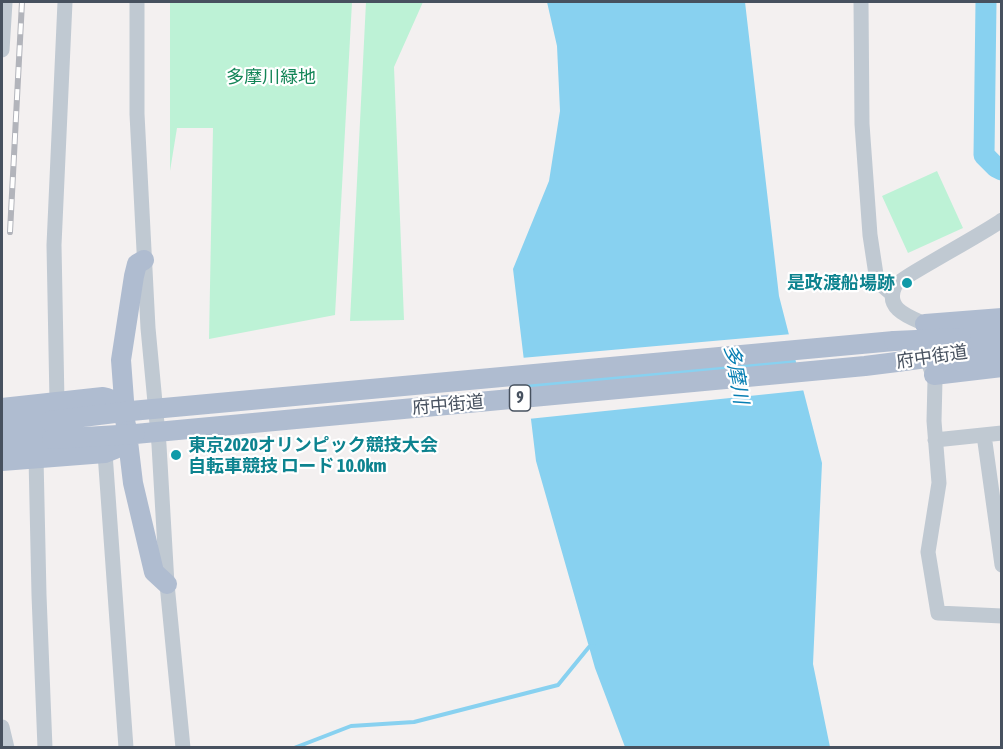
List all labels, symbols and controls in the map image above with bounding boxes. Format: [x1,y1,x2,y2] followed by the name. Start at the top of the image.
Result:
[226,66,316,88] park label: 多摩川緑地
[787,272,895,294] place label: 是政渡船場跡
[900,276,914,290] marker: 是政渡船場跡
[895,341,969,373] street label: 府中街道
[719,342,753,406] water label: 多摩川
[510,385,530,411] road number: 9
[411,391,485,419] street label: 府中街道
[188,434,438,476] place label: 東京2020オリンピック競技大会 自転車競技 ロード 10.0km
[169,448,183,462] marker: 東京2020オリンピック競技大会 自転車競技 ロード 10.0km

